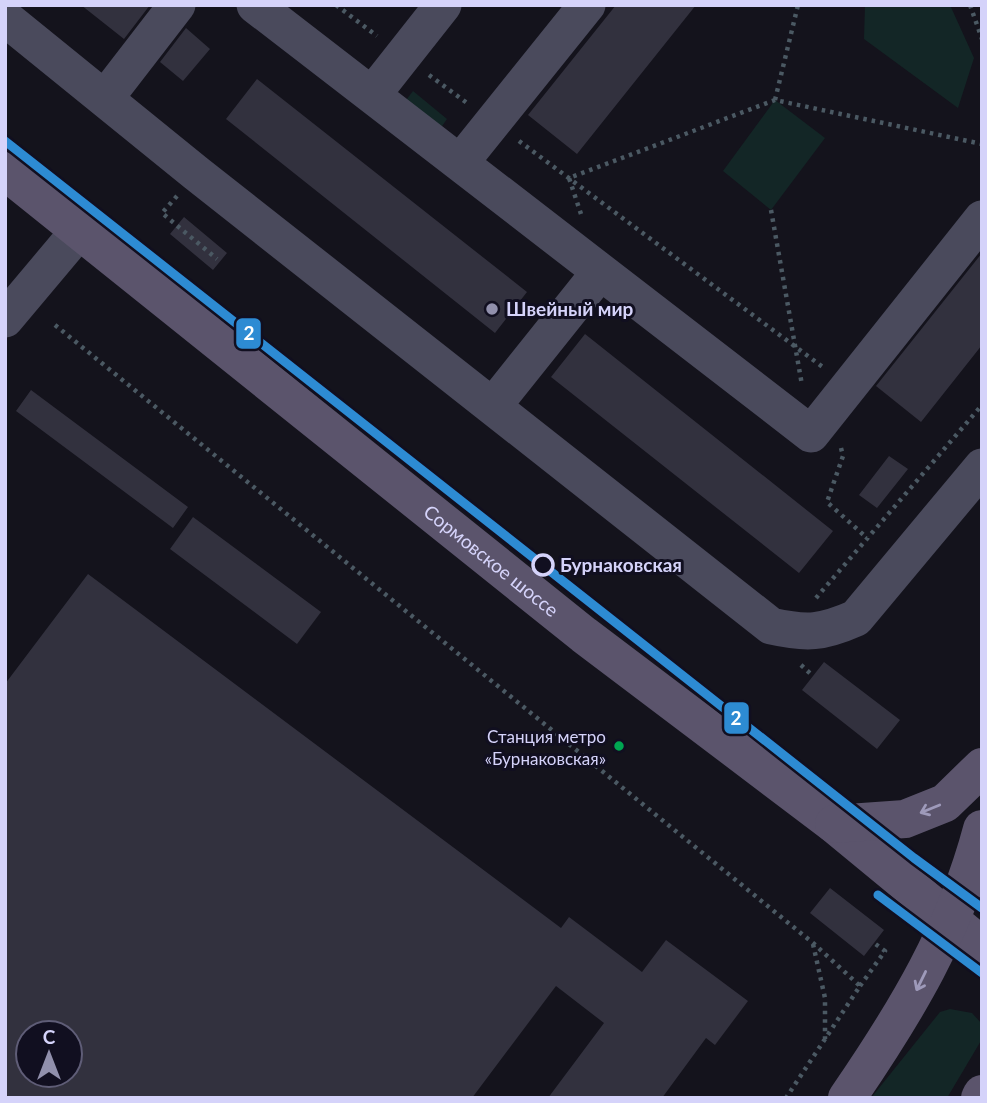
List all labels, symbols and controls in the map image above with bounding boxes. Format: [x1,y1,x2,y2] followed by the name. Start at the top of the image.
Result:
[506,297,634,320] place label: Швейный мир
[484,301,500,317] marker: Швейный мир
[235,317,262,350] line badge: 2
[243,321,255,344] text: 2
[419,499,563,621] street label: Сормовское шоссе
[560,553,682,576] place label: Бурнаковская
[532,554,554,576] marker: Бурнаковская
[723,701,750,735] line badge: 2
[730,706,742,729] text: 2
[485,726,606,769] place label: Станция метро «Бурнаковская»
[612,739,626,753] marker: Станция метро «Бурнаковская»
[919,804,941,817] one-way arrow
[913,970,927,991] one-way arrow
[14,1019,84,1089] north arrow
[43,1025,56,1048] text: С

